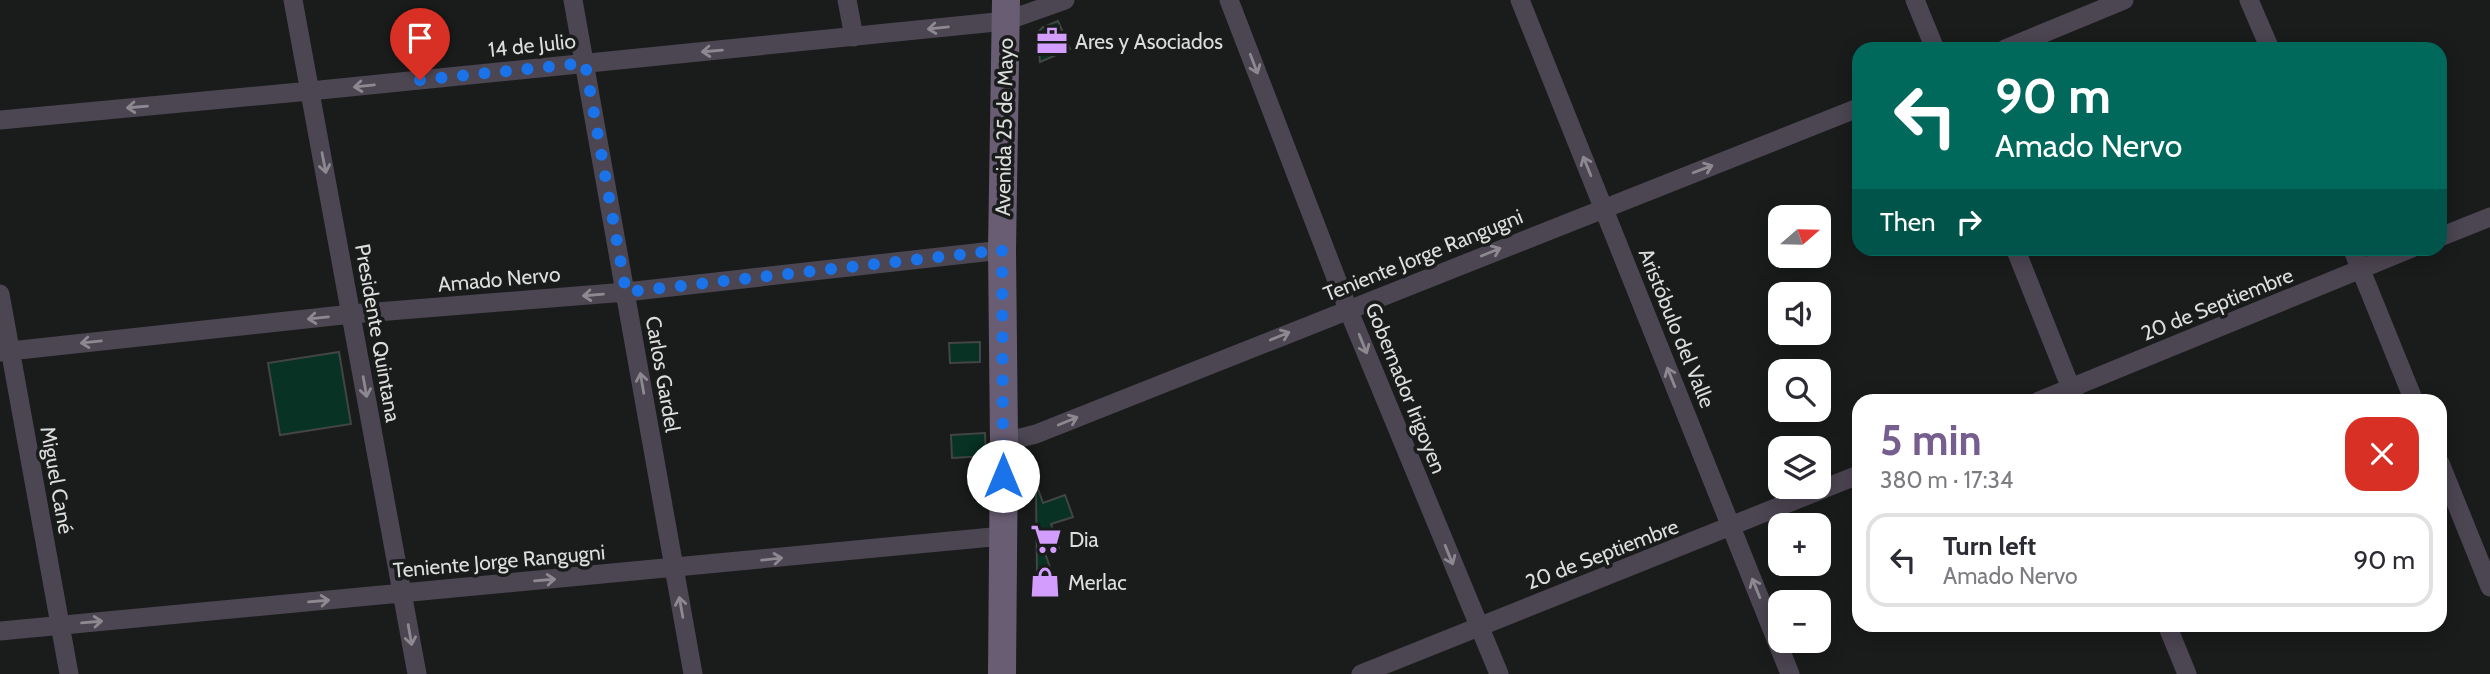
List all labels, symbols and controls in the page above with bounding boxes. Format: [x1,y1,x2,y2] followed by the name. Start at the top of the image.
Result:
[390,8,450,80] pin
[401,19,439,57] icon: arrive
[928,22,950,35] one-way arrow
[1035,24,1069,58] office icon: Ares y Asociados
[487,28,577,62] street label: 14 de Julio
[1075,29,1223,54] place label: Ares y Asociados
[990,38,1018,216] street label: Avenida 25 de Mayo
[701,45,724,58] one-way arrow
[1248,52,1261,74] one-way arrow
[1995,66,2111,125] text: 90 m
[1880,70,1971,161] icon: left
[353,80,376,93] one-way arrow
[127,101,149,114] one-way arrow
[1995,126,2182,165] text: Amado Nervo
[317,151,331,174] one-way arrow
[1579,155,1592,177] one-way arrow
[1691,161,1713,174] one-way arrow
[1950,203,1988,241] icon: right
[1320,204,1526,306] street label: Teniente Jorge Rangugni
[1768,205,1830,268] north arrow
[1768,205,1831,653] map controls
[1880,206,1936,238] text: Then
[350,242,406,424] street label: Presidente Quintana
[1480,245,1501,258] one-way arrow
[1634,245,1720,412] street label: Aristóbulo del Valle
[437,261,561,297] street label: Amado Nervo
[2137,262,2297,346] street label: 20 de Septiembre
[1768,282,1831,345] button: sound
[582,289,605,302] one-way arrow
[1360,299,1452,477] street label: Gobernador Irigoyen
[307,312,329,325] one-way arrow
[640,314,686,434] street label: Carlos Gardel
[1268,329,1290,342] one-way arrow
[1357,333,1370,354] one-way arrow
[81,336,103,349] one-way arrow
[1768,359,1831,422] button: search
[1664,366,1677,388] one-way arrow
[635,372,648,395] one-way arrow
[359,375,373,398] one-way arrow
[1057,413,1079,426] one-way arrow
[1880,414,1982,466] text: 5 min
[2345,417,2419,491] button: close
[35,424,79,536] street label: Miguel Cané
[1768,436,1831,499] button: layers
[966,439,1040,513] position arrow
[1880,466,2013,494] text: 380 m · 17:34
[1522,513,1682,595] street label: 20 de Septiembre
[1768,513,1831,576] button: +
[1029,522,1063,556] supermarket icon: Dia
[1069,527,1099,552] place label: Dia
[1943,530,2036,562] text: Turn left
[392,539,606,583] street label: Teniente Jorge Rangugni
[1884,541,1922,579] icon: left
[1444,543,1457,565] one-way arrow
[2353,544,2415,576] text: 90 m
[760,552,783,565] one-way arrow
[1943,562,2078,590] text: Amado Nervo
[1028,565,1062,599] shop icon: Merlac
[1068,570,1127,595] place label: Merlac
[534,573,556,586] one-way arrow
[1748,578,1761,599] one-way arrow
[1768,590,1831,653] button: −
[307,594,330,607] one-way arrow
[674,596,687,619] one-way arrow
[81,615,103,628] one-way arrow
[404,623,417,646] one-way arrow

